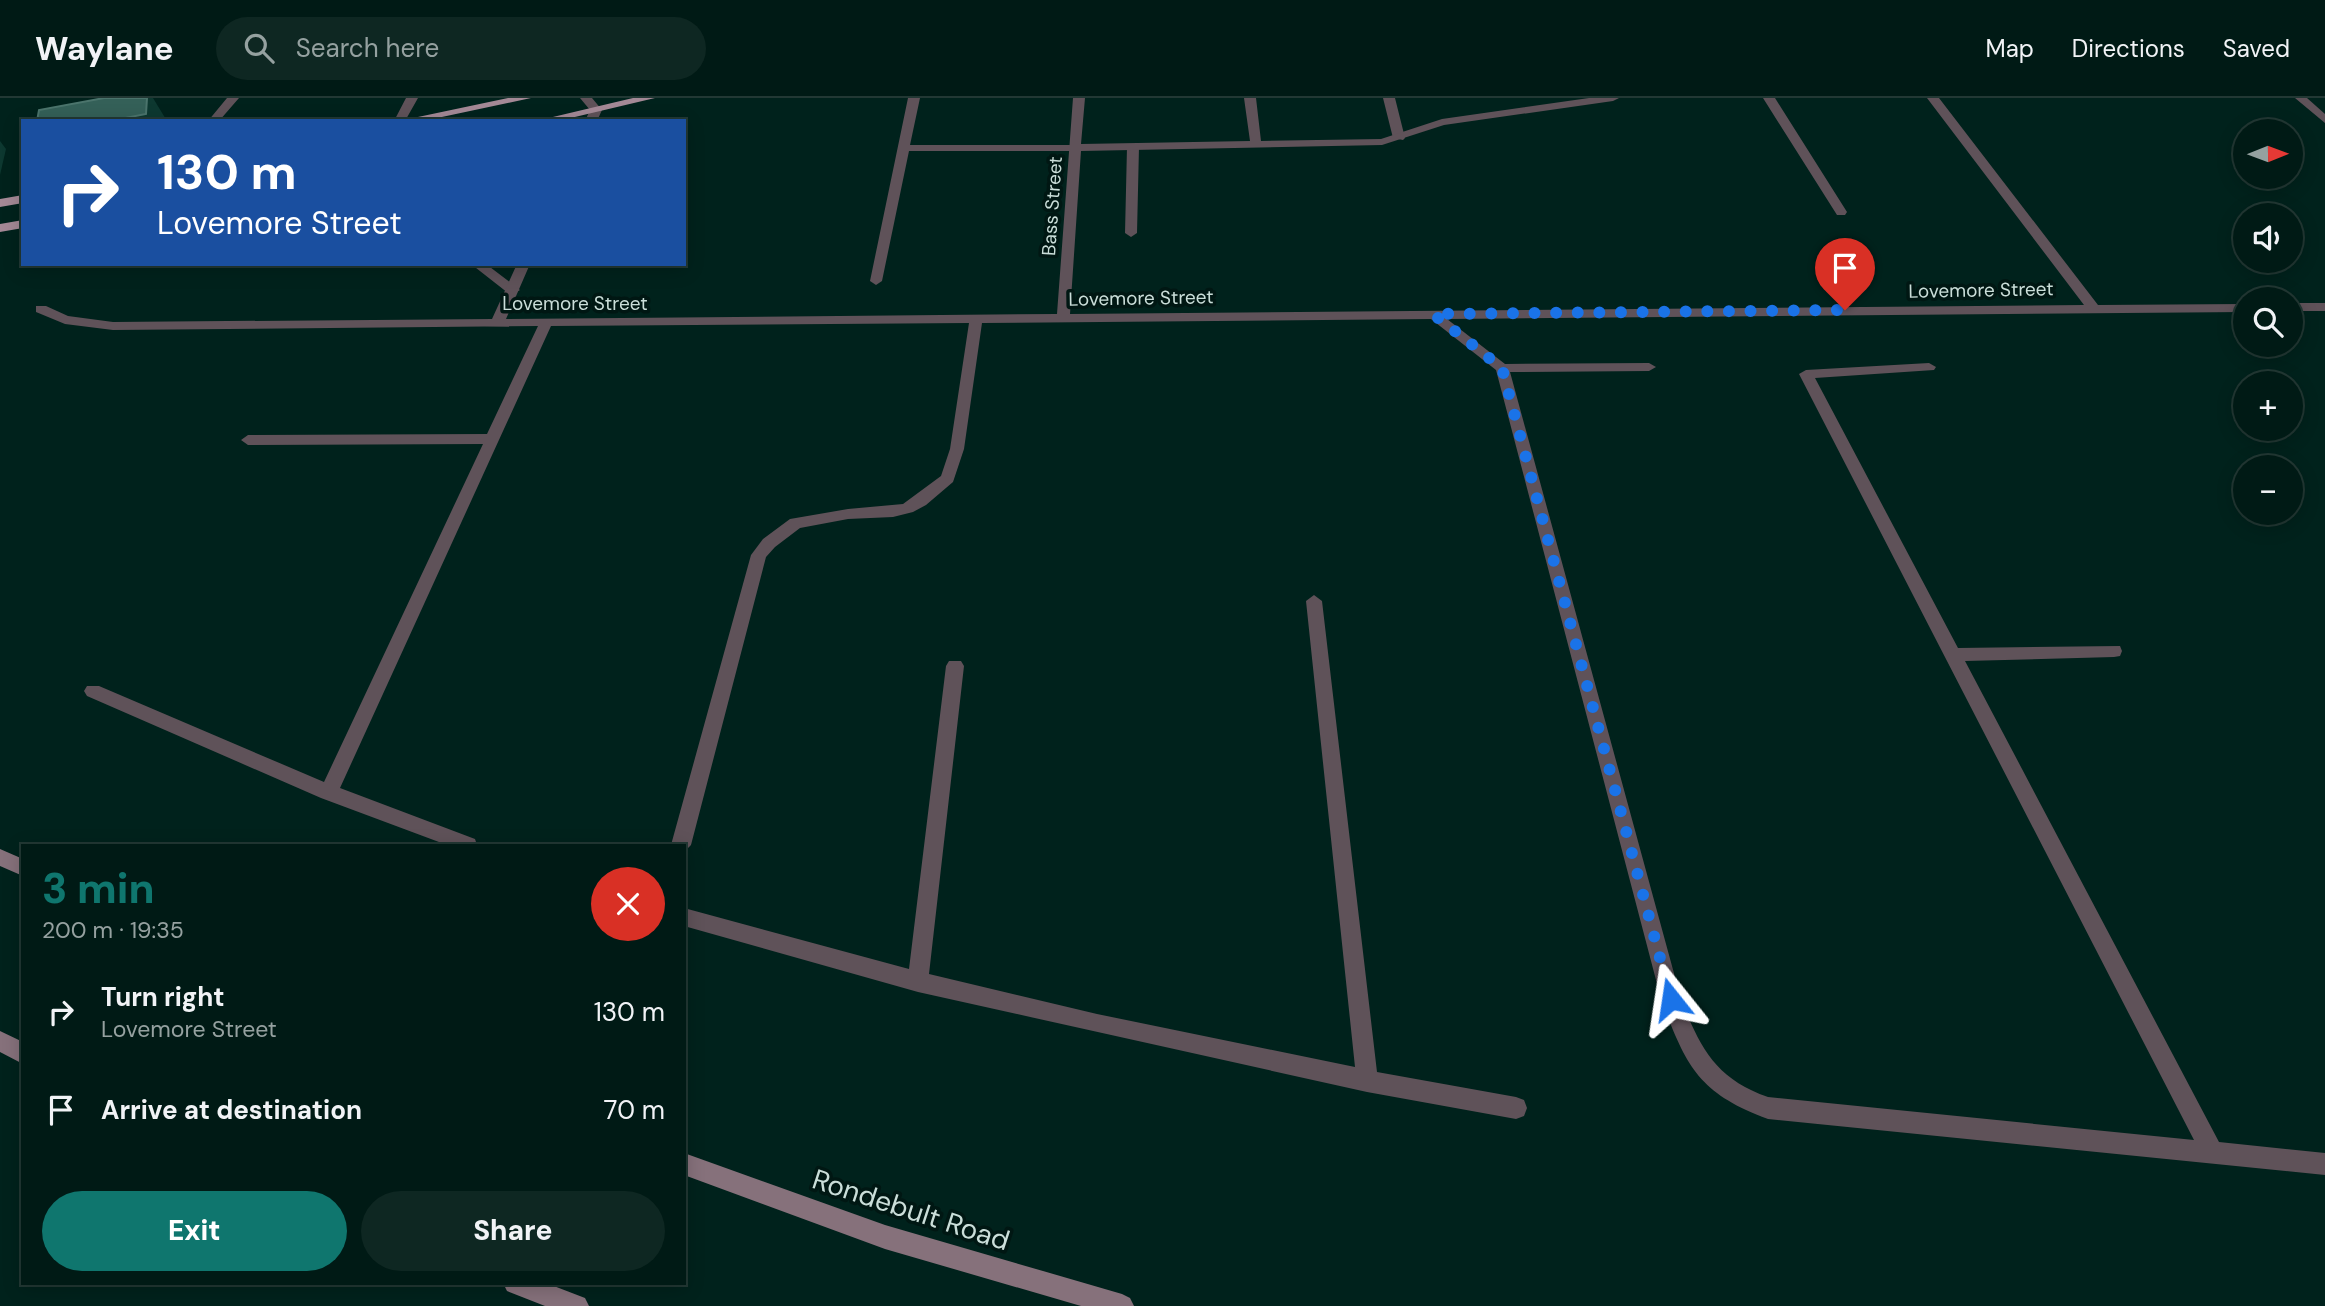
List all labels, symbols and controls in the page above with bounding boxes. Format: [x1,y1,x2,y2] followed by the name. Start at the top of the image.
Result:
[216,17,706,80] search box
[35,27,174,70] text: Waylane
[240,29,278,67] icon: search
[296,31,439,65] text: Search here
[1986,33,2034,64] text: Map
[2072,33,2185,64] text: Directions
[2223,33,2290,64] text: Saved
[2233,119,2303,189] north arrow
[2233,119,2303,525] map controls
[157,140,297,204] text: 130 m
[42,147,133,238] icon: right
[1036,155,1068,257] street label: Bass Street
[157,202,402,244] text: Lovemore Street
[2233,203,2303,273] button: sound
[1815,238,1875,310] pin
[1826,249,1864,287] icon: arrive
[1908,276,2054,304] street label: Lovemore Street
[1068,284,1214,312] street label: Lovemore Street
[2233,287,2303,357] button: search
[502,291,648,316] street label: Lovemore Street
[2233,371,2303,441] button: +
[2233,455,2303,525] button: −
[42,861,155,916] text: 3 min
[591,867,665,941] button: close
[42,915,184,945] text: 200 m · 19:35
[1634,962,1708,1036] position arrow
[101,980,225,1014] text: Turn right
[42,993,80,1031] icon: right
[594,995,665,1029] text: 130 m
[101,1014,277,1044] text: Lovemore Street
[42,1091,80,1129] icon: arrive
[101,1093,362,1127] text: Arrive at destination
[604,1093,665,1127] text: 70 m
[808,1161,1014,1259] street label: Rondebult Road
[42,1191,347,1271] button: Exit
[361,1191,665,1271] button: Share

